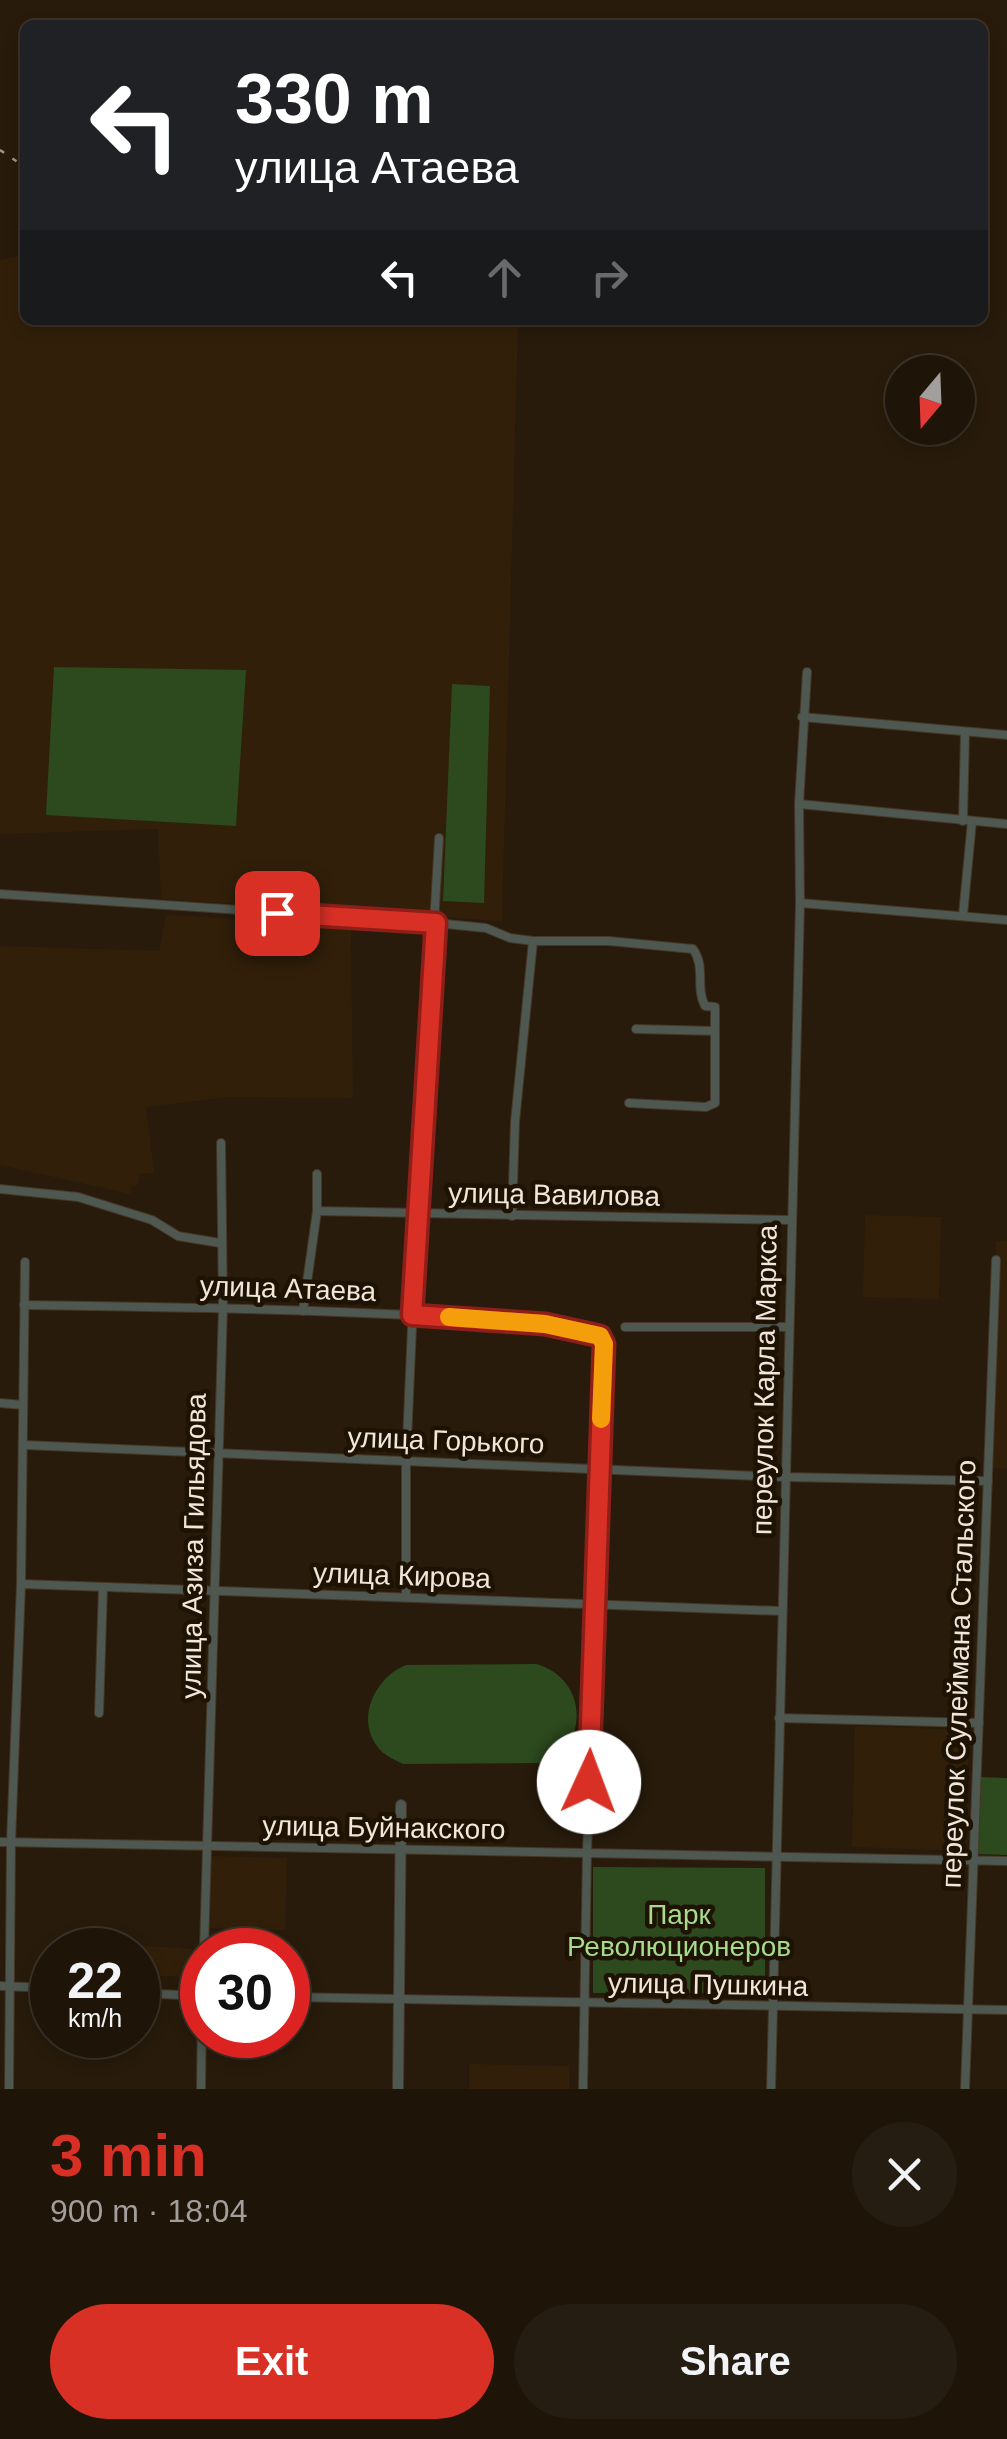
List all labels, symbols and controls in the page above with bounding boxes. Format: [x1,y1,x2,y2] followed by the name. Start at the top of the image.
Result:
[70,60,200,190] icon: left
[235,60,433,138] text: 330 m
[235,142,519,193] text: улица Атаева
[372,250,427,305] icon: left
[477,250,532,305] icon: ahead
[582,250,637,305] icon: right
[885,355,975,445] north arrow
[885,355,975,445] map controls
[235,871,320,956] pin
[250,886,305,941] icon: arrive
[448,1177,661,1212] street label: улица Вавилова
[746,1224,783,1535] street label: переулок Карла Маркса
[199,1270,377,1307] street label: улица Атаева
[175,1393,212,1699] street label: улица Азиза Гильядова
[347,1422,545,1459] street label: улица Горького
[936,1459,981,1889] street label: переулок Сулеймана Стальского
[313,1557,492,1594] street label: улица Кирова
[537,1730,641,1834] position arrow
[262,1810,506,1845] street label: улица Буйнакского
[567,1899,791,1962] park label: Парк Революционеров
[180,1928,310,2058] speed limit sign: 30
[67,1953,123,2009] text: 22
[608,1967,809,2002] street label: улица Пушкина
[68,2004,122,2032] text: km/h
[50,2122,207,2189] text: 3 min
[852,2122,957,2227] button: close
[50,2193,247,2229] text: 900 m · 18:04
[50,2304,494,2419] button: Exit
[514,2304,957,2419] button: Share

